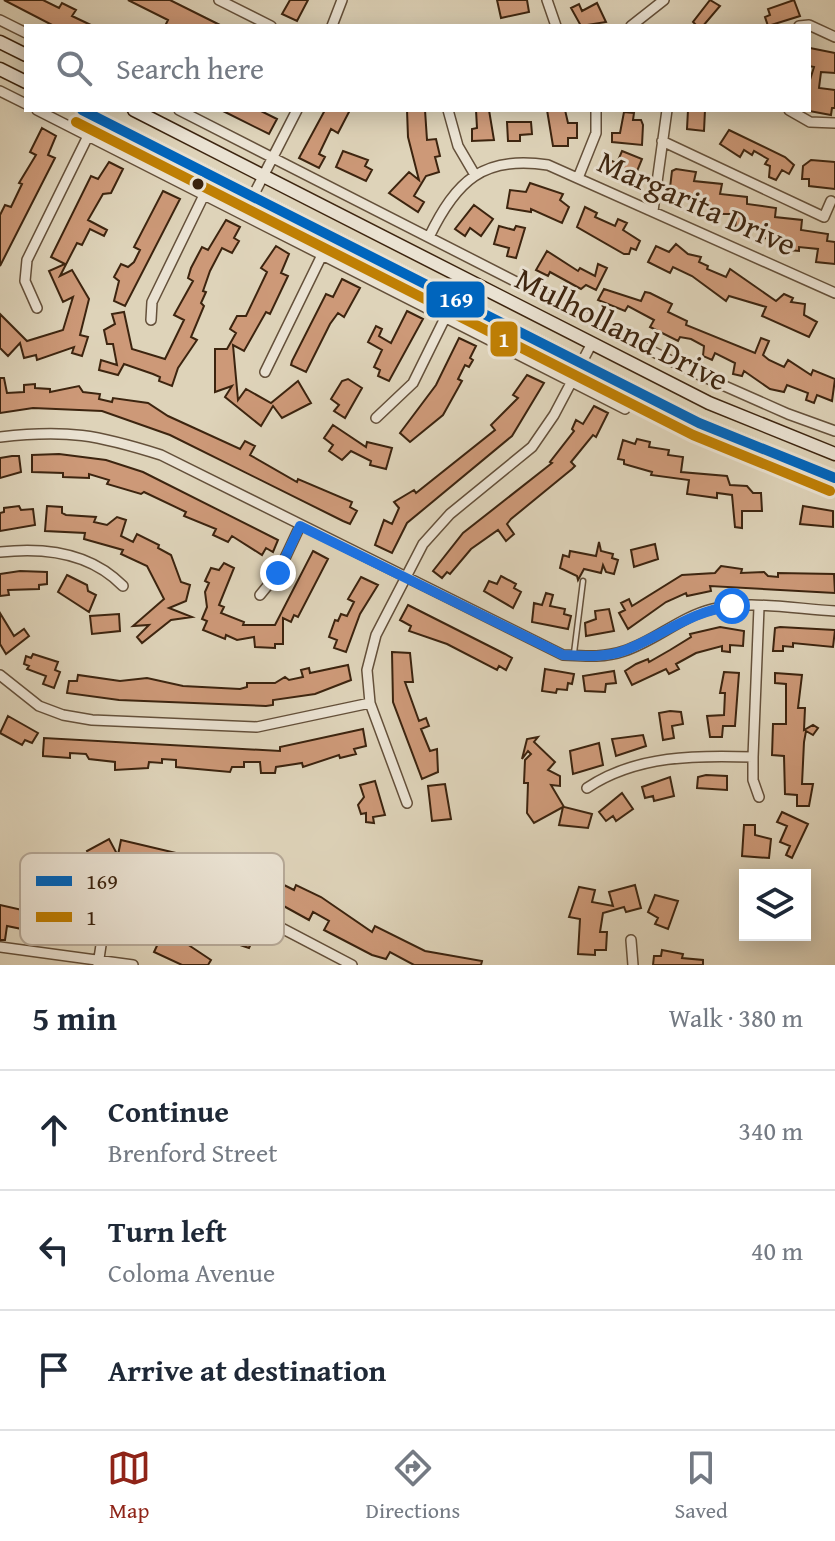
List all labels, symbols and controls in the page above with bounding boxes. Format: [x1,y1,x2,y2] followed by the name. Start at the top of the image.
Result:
[24,24,811,112] search box
[52,46,96,90] icon: search
[116,46,264,90] text: Search here
[590,138,804,267] street label: Margarita Drive
[190,176,206,192] unlabelled marker
[507,255,737,403] street label: Mulholland Drive
[425,280,486,319] line badge: 169
[439,283,473,315] text: 169
[489,320,519,358] line badge: 1
[498,323,510,355] text: 1
[260,555,296,591] route end
[714,588,750,624] route start
[20,853,284,945] legend
[86,865,118,897] text: 169
[739,869,811,941] map controls
[739,869,811,941] button: layers
[86,901,97,933] text: 1
[32,993,117,1042] text: 5 min
[669,998,803,1037] text: Walk · 380 m
[108,1089,229,1133] text: Continue
[32,1108,76,1152] icon: ahead
[738,1111,803,1150] text: 340 m
[108,1133,277,1172] text: Brenford Street
[108,1209,227,1253] text: Turn left
[32,1228,76,1272] icon: left
[751,1231,803,1270] text: 40 m
[108,1253,275,1292] text: Coloma Avenue
[32,1348,76,1392] icon: arrive
[108,1348,386,1392] text: Arrive at destination
[107,1446,151,1526] tab: Map
[366,1446,460,1526] tab: Directions
[675,1446,728,1526] tab: Saved

